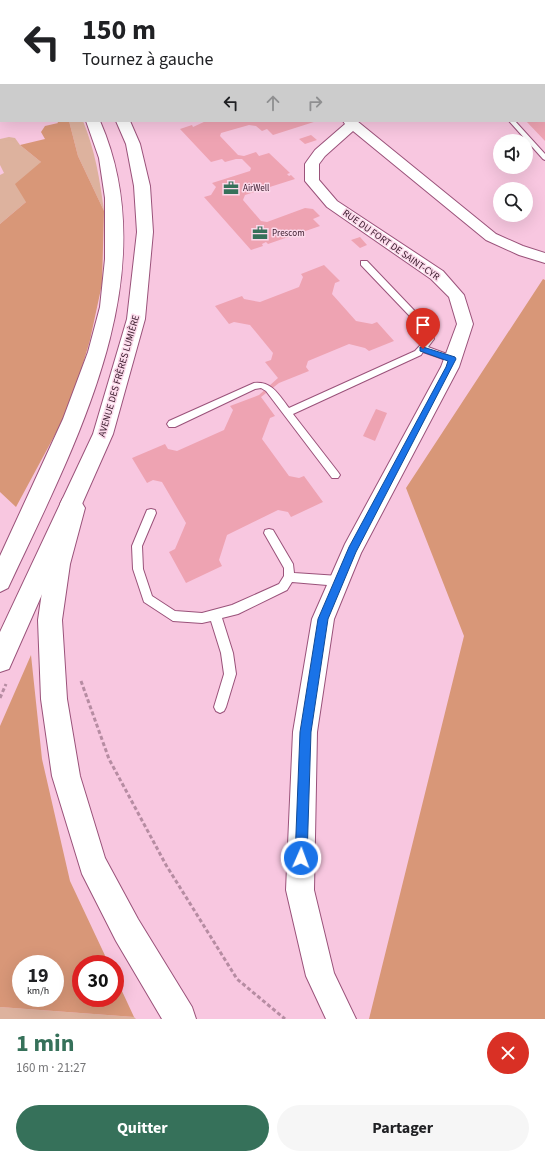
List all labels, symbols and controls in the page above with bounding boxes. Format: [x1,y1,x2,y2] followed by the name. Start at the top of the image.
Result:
[82,10,156,50] text: 150 m
[16,16,68,68] icon: left
[82,47,214,72] text: Tournez à gauche
[220,92,242,114] icon: left
[262,92,284,114] icon: ahead
[304,92,326,114] icon: right
[493,134,533,222] map controls
[493,134,533,174] button: sound
[222,179,240,197] office icon: AirWell
[243,182,269,195] place label: AirWell
[493,182,533,222] button: search
[340,206,443,284] street label: RUE DU FORT DE SAINT-CYR
[251,224,269,242] office icon: Prescom
[272,227,305,240] place label: Prescom
[406,308,440,349] pin
[95,313,143,439] street label: AVENUE DES FRÈRES LUMIÈRE
[412,314,434,336] icon: arrive
[280,837,322,879] position arrow
[72,955,124,1007] speed limit sign: 30
[27,962,49,990] text: 19
[27,984,49,998] text: km/h
[16,1026,74,1061] text: 1 min
[487,1032,529,1074] button: close
[16,1059,86,1077] text: 160 m · 21:27
[16,1105,269,1151] button: Quitter
[277,1105,529,1151] button: Partager

